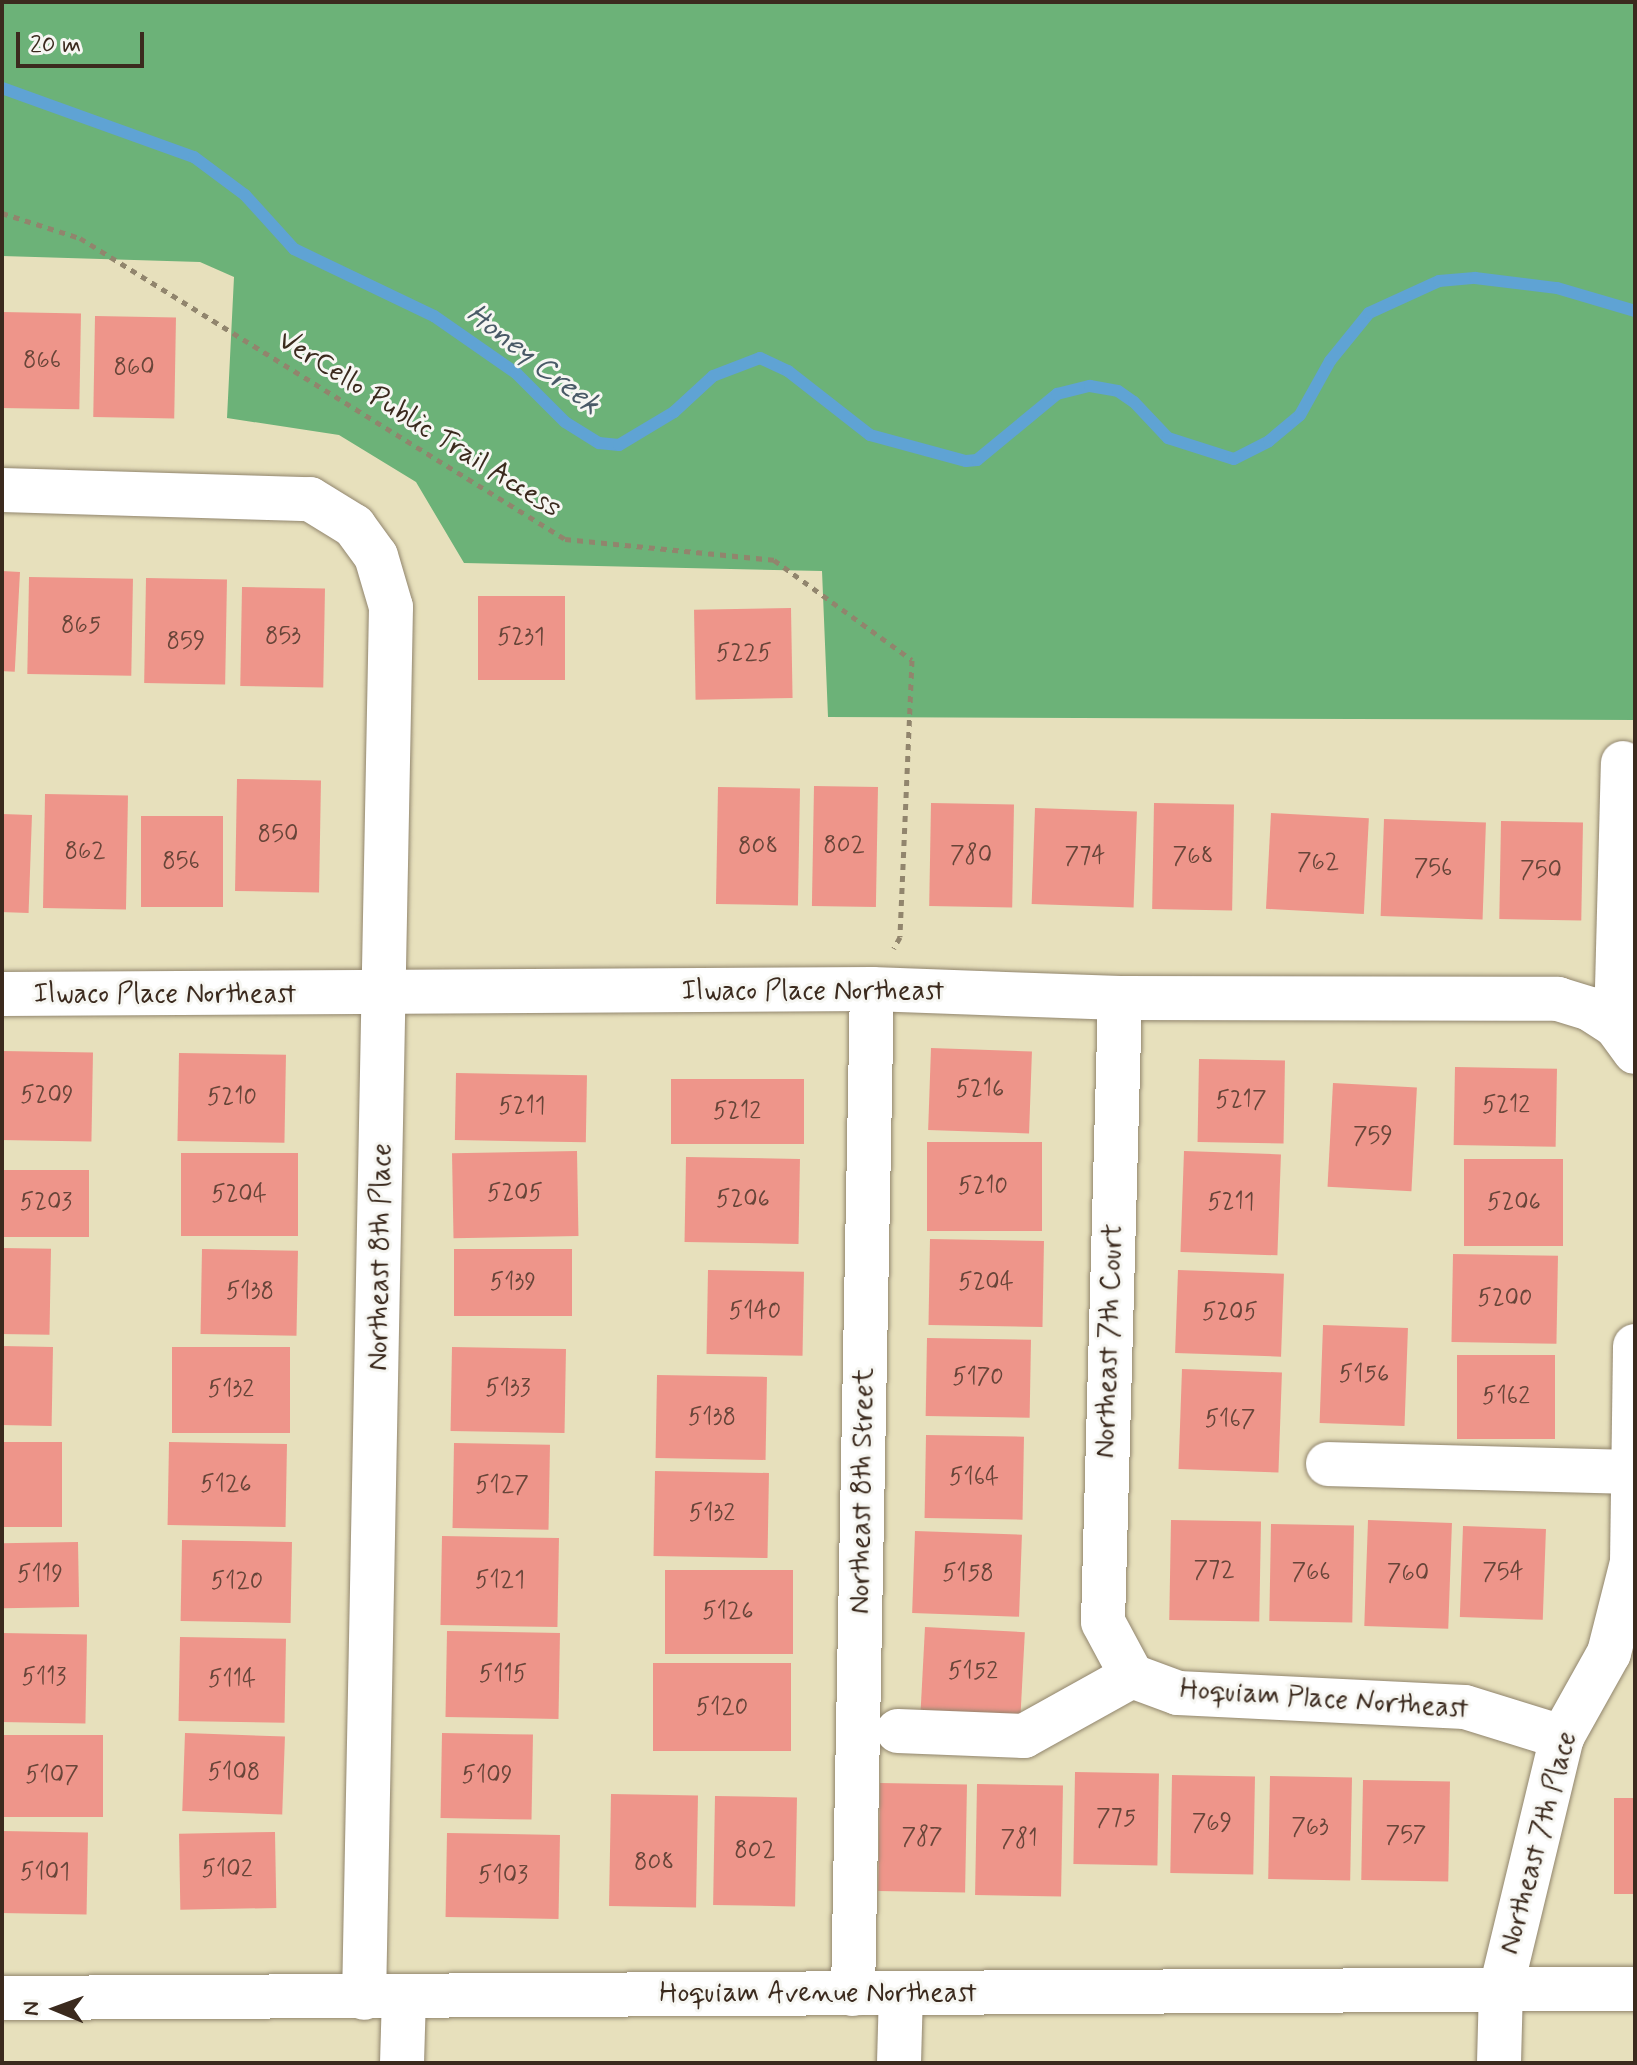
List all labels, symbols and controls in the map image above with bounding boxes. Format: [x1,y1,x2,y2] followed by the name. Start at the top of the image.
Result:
[20,16,148,66] scale bar
[30,30,81,61] text: 20 m
[459,297,607,423] water label: Honey Creek
[273,325,565,525] street label: VerCello Public Trail Access
[23,347,61,375] house number: 866
[113,354,155,382] house number: 860
[61,612,101,640] house number: 865
[265,623,301,651] house number: 853
[497,624,545,652] house number: 5231
[167,628,205,656] house number: 859
[716,640,772,668] house number: 5225
[258,821,298,849] house number: 850
[823,832,865,860] house number: 802
[738,833,778,861] house number: 808
[64,838,106,866] house number: 862
[950,842,992,870] house number: 780
[1065,843,1105,871] house number: 774
[1173,843,1213,871] house number: 768
[162,848,200,876] house number: 856
[1297,849,1339,877] house number: 762
[1414,855,1452,883] house number: 756
[1520,857,1562,885] house number: 750
[681,975,945,1009] street label: Ilwaco Place Northeast
[33,978,297,1012] street label: Ilwaco Place Northeast
[956,1076,1004,1104] house number: 5216
[20,1082,74,1110] house number: 5209
[207,1084,257,1112] house number: 5210
[1216,1087,1266,1115] house number: 5217
[1482,1092,1530,1120] house number: 5212
[498,1093,546,1121] house number: 5211
[713,1098,761,1126] house number: 5212
[1353,1123,1393,1151] house number: 759
[362,1143,400,1371] street label: Northeast 8th Place
[958,1173,1008,1201] house number: 5210
[487,1180,543,1208] house number: 5205
[211,1181,267,1209] house number: 5204
[716,1186,770,1214] house number: 5206
[20,1189,72,1217] house number: 5203
[1207,1189,1255,1217] house number: 5211
[1487,1189,1541,1217] house number: 5206
[1089,1223,1131,1459] street label: Northeast 7th Court
[490,1269,536,1297] house number: 5139
[958,1269,1014,1297] house number: 5204
[226,1278,274,1306] house number: 5138
[1478,1285,1532,1313] house number: 5200
[729,1298,781,1326] house number: 5140
[1202,1299,1258,1327] house number: 5205
[1339,1361,1389,1389] house number: 5156
[952,1364,1004,1392] house number: 5170
[844,1367,882,1615] street label: Northeast 8th Street
[485,1375,531,1403] house number: 5133
[208,1376,254,1404] house number: 5132
[1482,1383,1530,1411] house number: 5162
[688,1404,736,1432] house number: 5138
[1205,1406,1255,1434] house number: 5167
[949,1464,999,1492] house number: 5164
[200,1471,252,1499] house number: 5126
[475,1472,529,1500] house number: 5127
[689,1500,735,1528] house number: 5132
[1194,1557,1234,1585] house number: 772
[1291,1559,1331,1587] house number: 766
[1482,1559,1524,1587] house number: 754
[942,1560,994,1588] house number: 5158
[1387,1560,1429,1588] house number: 760
[17,1561,63,1589] house number: 5119
[475,1567,525,1595] house number: 5121
[211,1568,263,1596] house number: 5120
[702,1598,754,1626] house number: 5126
[948,1658,998,1686] house number: 5152
[479,1661,527,1689] house number: 5115
[22,1664,66,1692] house number: 5113
[208,1666,256,1694] house number: 5114
[1179,1673,1469,1727] street label: Hoquiam Place Northeast
[696,1694,748,1722] house number: 5120
[1493,1728,1585,1958] street label: Northeast 7th Place
[208,1759,260,1787] house number: 5108
[25,1762,79,1790] house number: 5107
[462,1762,512,1790] house number: 5109
[1096,1805,1136,1833] house number: 775
[1192,1810,1232,1838] house number: 769
[1291,1814,1329,1842] house number: 763
[1386,1822,1426,1850] house number: 757
[901,1824,943,1852] house number: 787
[1000,1826,1038,1854] house number: 781
[734,1837,776,1865] house number: 802
[634,1849,674,1877] house number: 808
[202,1856,252,1884] house number: 5102
[20,1859,70,1887] house number: 5101
[478,1862,528,1890] house number: 5103
[16,1969,96,2049] north arrow
[661,1977,975,2011] street label: Hoquiam Avenue Northeast
[18,2001,46,2016] text: N

